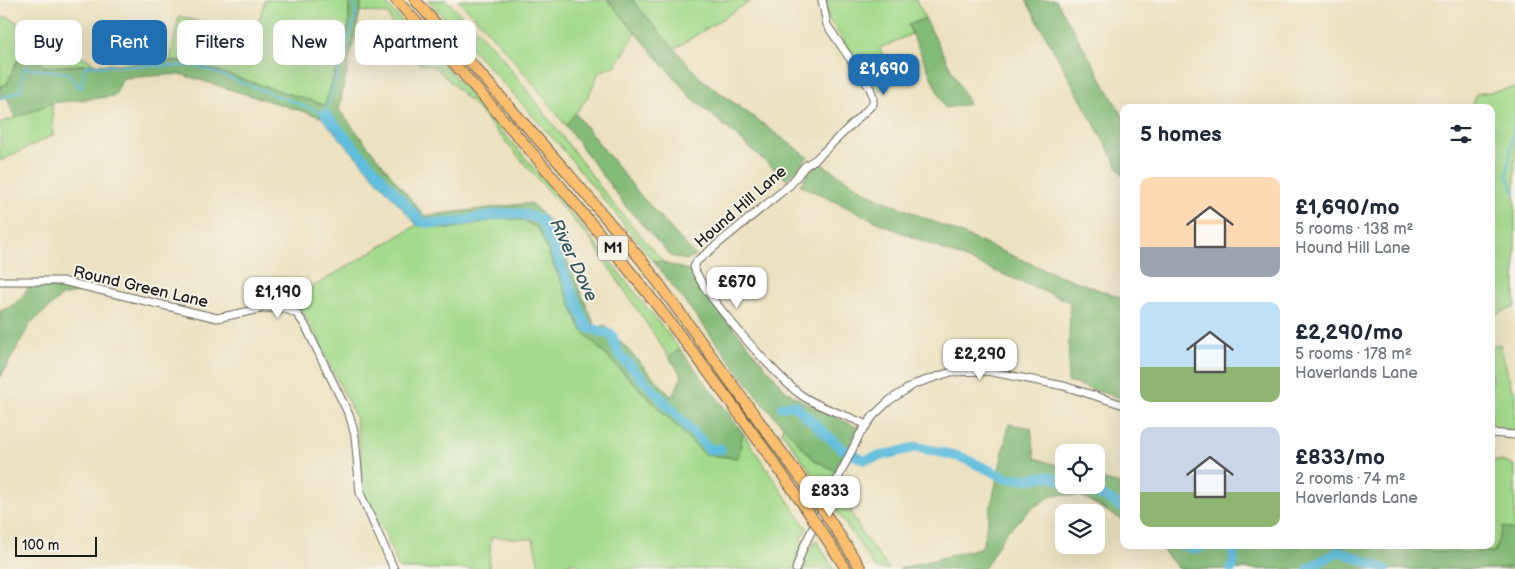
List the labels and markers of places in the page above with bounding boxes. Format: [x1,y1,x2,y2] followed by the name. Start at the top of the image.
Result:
[843,54,925,96] pin: £1,690
[707,266,767,309] pin: £670
[237,276,319,319] pin: £1,190
[939,338,1021,381] pin: £2,290
[800,476,860,518] pin: £833

